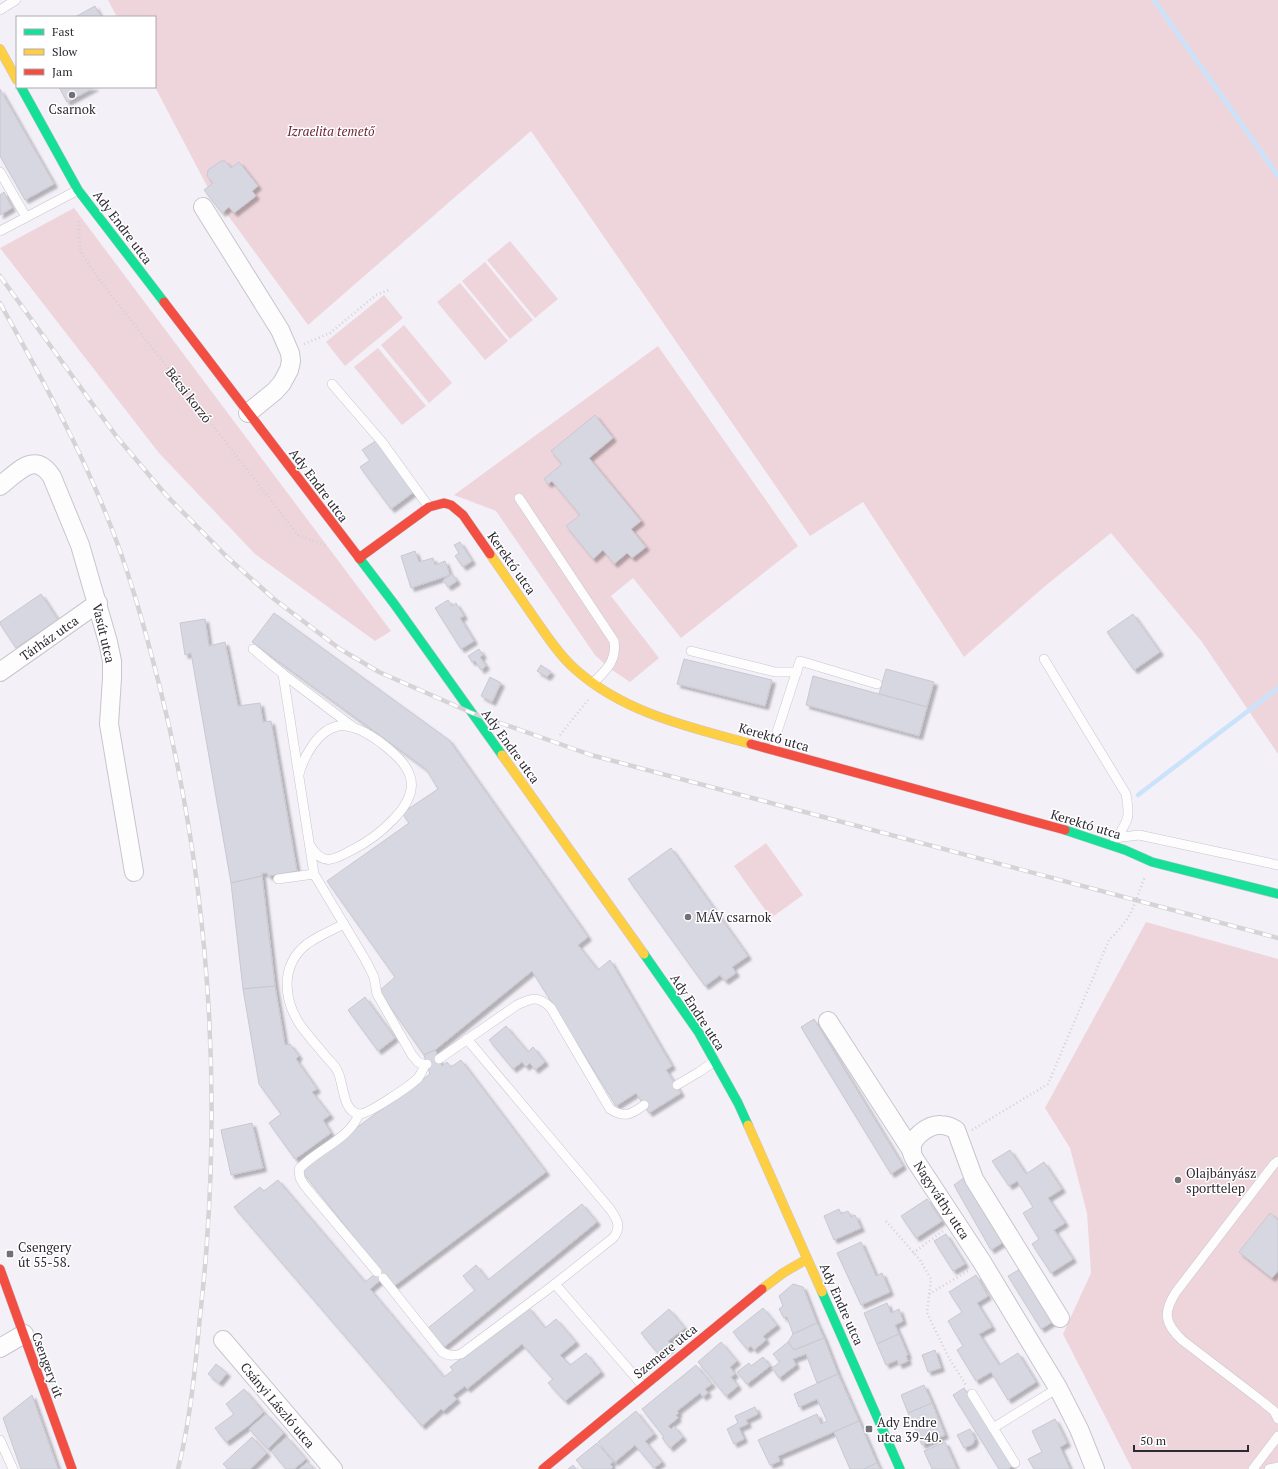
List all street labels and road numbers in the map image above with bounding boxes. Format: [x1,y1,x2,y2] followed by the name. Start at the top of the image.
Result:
[89,186,157,268] street label: Ady Endre utca
[162,364,216,426] street label: Bécsi korzó
[285,444,353,526] street label: Ady Endre utca
[484,528,540,598] street label: Kerektó utca
[88,602,120,665] street label: Vasút utca
[16,611,82,665] street label: Tárház utca
[478,705,544,787] street label: Ady Endre utca
[737,718,812,756] street label: Kerektó utca
[1049,805,1124,843] street label: Kerektó utca
[667,970,730,1054] street label: Ady Endre utca
[910,1157,974,1243] street label: Nagyváthy utca
[816,1260,868,1348] street label: Ady Endre utca
[629,1319,701,1382] street label: Szemere utca
[28,1330,68,1401] street label: Csengery út
[237,1358,319,1452] street label: Csányi László utca

